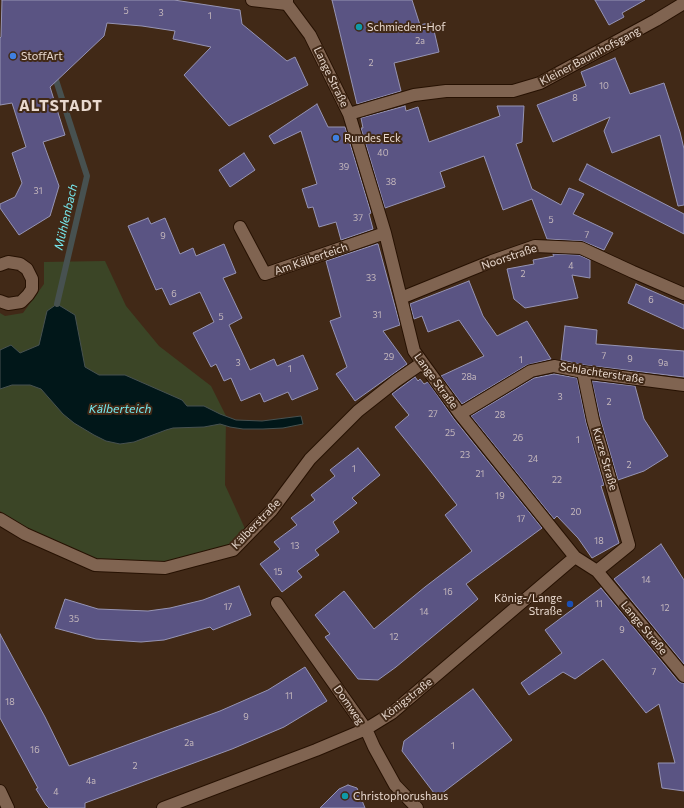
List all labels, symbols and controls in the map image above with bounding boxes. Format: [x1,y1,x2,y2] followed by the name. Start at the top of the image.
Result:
[123,6,129,16] house number: 5
[158,8,164,18] house number: 3
[208,11,212,21] house number: 1
[367,20,446,34] place label: Schmieden-Hof
[354,22,364,32] marker: Schmieden-Hof
[538,24,642,88] street label: Kleiner Baumhofsgang
[415,36,425,46] house number: 2a
[311,45,351,109] street label: Lange Straße
[21,49,63,63] place label: StoffArt
[8,51,18,61] marker: StoffArt
[369,58,373,68] house number: 2
[599,81,609,91] house number: 10
[572,93,578,103] house number: 8
[19,97,103,115] district label: ALTSTADT
[344,131,401,145] place label: Rundes Eck
[331,133,341,143] marker: Rundes Eck
[377,148,389,158] house number: 40
[339,162,349,172] house number: 39
[386,177,396,187] house number: 38
[51,183,81,251] water label: Mühlenbach
[34,186,42,196] house number: 31
[353,213,363,223] house number: 37
[548,215,554,225] house number: 5
[585,230,589,240] house number: 7
[160,231,166,241] house number: 9
[273,240,349,278] street label: Am Kälberteich
[480,241,538,273] street label: Noorstraße
[568,261,574,271] house number: 4
[521,269,525,279] house number: 2
[366,273,376,283] house number: 33
[171,289,177,299] house number: 6
[648,295,654,305] house number: 6
[373,310,381,320] house number: 31
[218,312,224,322] house number: 5
[411,351,461,411] street label: Lange Straße
[602,351,606,361] house number: 7
[384,352,394,362] house number: 29
[627,354,633,364] house number: 9
[519,355,523,365] house number: 1
[235,358,241,368] house number: 3
[658,358,668,368] house number: 9a
[559,360,645,386] street label: Schlachterstraße
[288,364,292,374] house number: 1
[461,372,477,382] house number: 28a
[557,392,563,402] house number: 3
[607,397,611,407] house number: 2
[89,402,151,416] water label: Kälberteich
[428,409,438,419] house number: 27
[495,410,505,420] house number: 28
[590,426,620,492] street label: Kurze Straße
[445,428,455,438] house number: 25
[513,433,523,443] house number: 26
[576,435,580,445] house number: 1
[460,450,470,460] house number: 23
[528,454,538,464] house number: 24
[627,460,631,470] house number: 2
[352,464,356,474] house number: 1
[476,469,484,479] house number: 21
[552,475,562,485] house number: 22
[495,491,505,501] house number: 19
[229,496,283,552] street label: Kälberstraße
[571,507,581,517] house number: 20
[517,514,525,524] house number: 17
[594,536,604,546] house number: 18
[291,541,299,551] house number: 13
[273,567,283,577] house number: 15
[641,575,651,585] house number: 14
[443,587,453,597] house number: 16
[494,591,562,617] place label: König-/Lange Straße
[565,599,575,609] marker: König-/Lange Straße
[595,599,603,609] house number: 11
[618,599,670,657] street label: Lange Straße
[224,602,232,612] house number: 17
[661,603,669,613] house number: 12
[419,607,429,617] house number: 14
[69,614,79,624] house number: 35
[619,625,625,635] house number: 9
[390,632,398,642] house number: 12
[652,667,656,677] house number: 7
[379,675,435,723] street label: Königstraße
[331,683,367,727] street label: Domweg
[285,691,293,701] house number: 11
[5,697,15,707] house number: 18
[243,712,249,722] house number: 9
[184,738,194,748] house number: 2a
[451,741,455,751] house number: 1
[30,745,40,755] house number: 16
[133,761,137,771] house number: 2
[86,776,96,786] house number: 4a
[53,787,59,797] house number: 4
[353,789,448,803] place label: Christophorushaus
[340,791,350,801] marker: Christophorushaus

